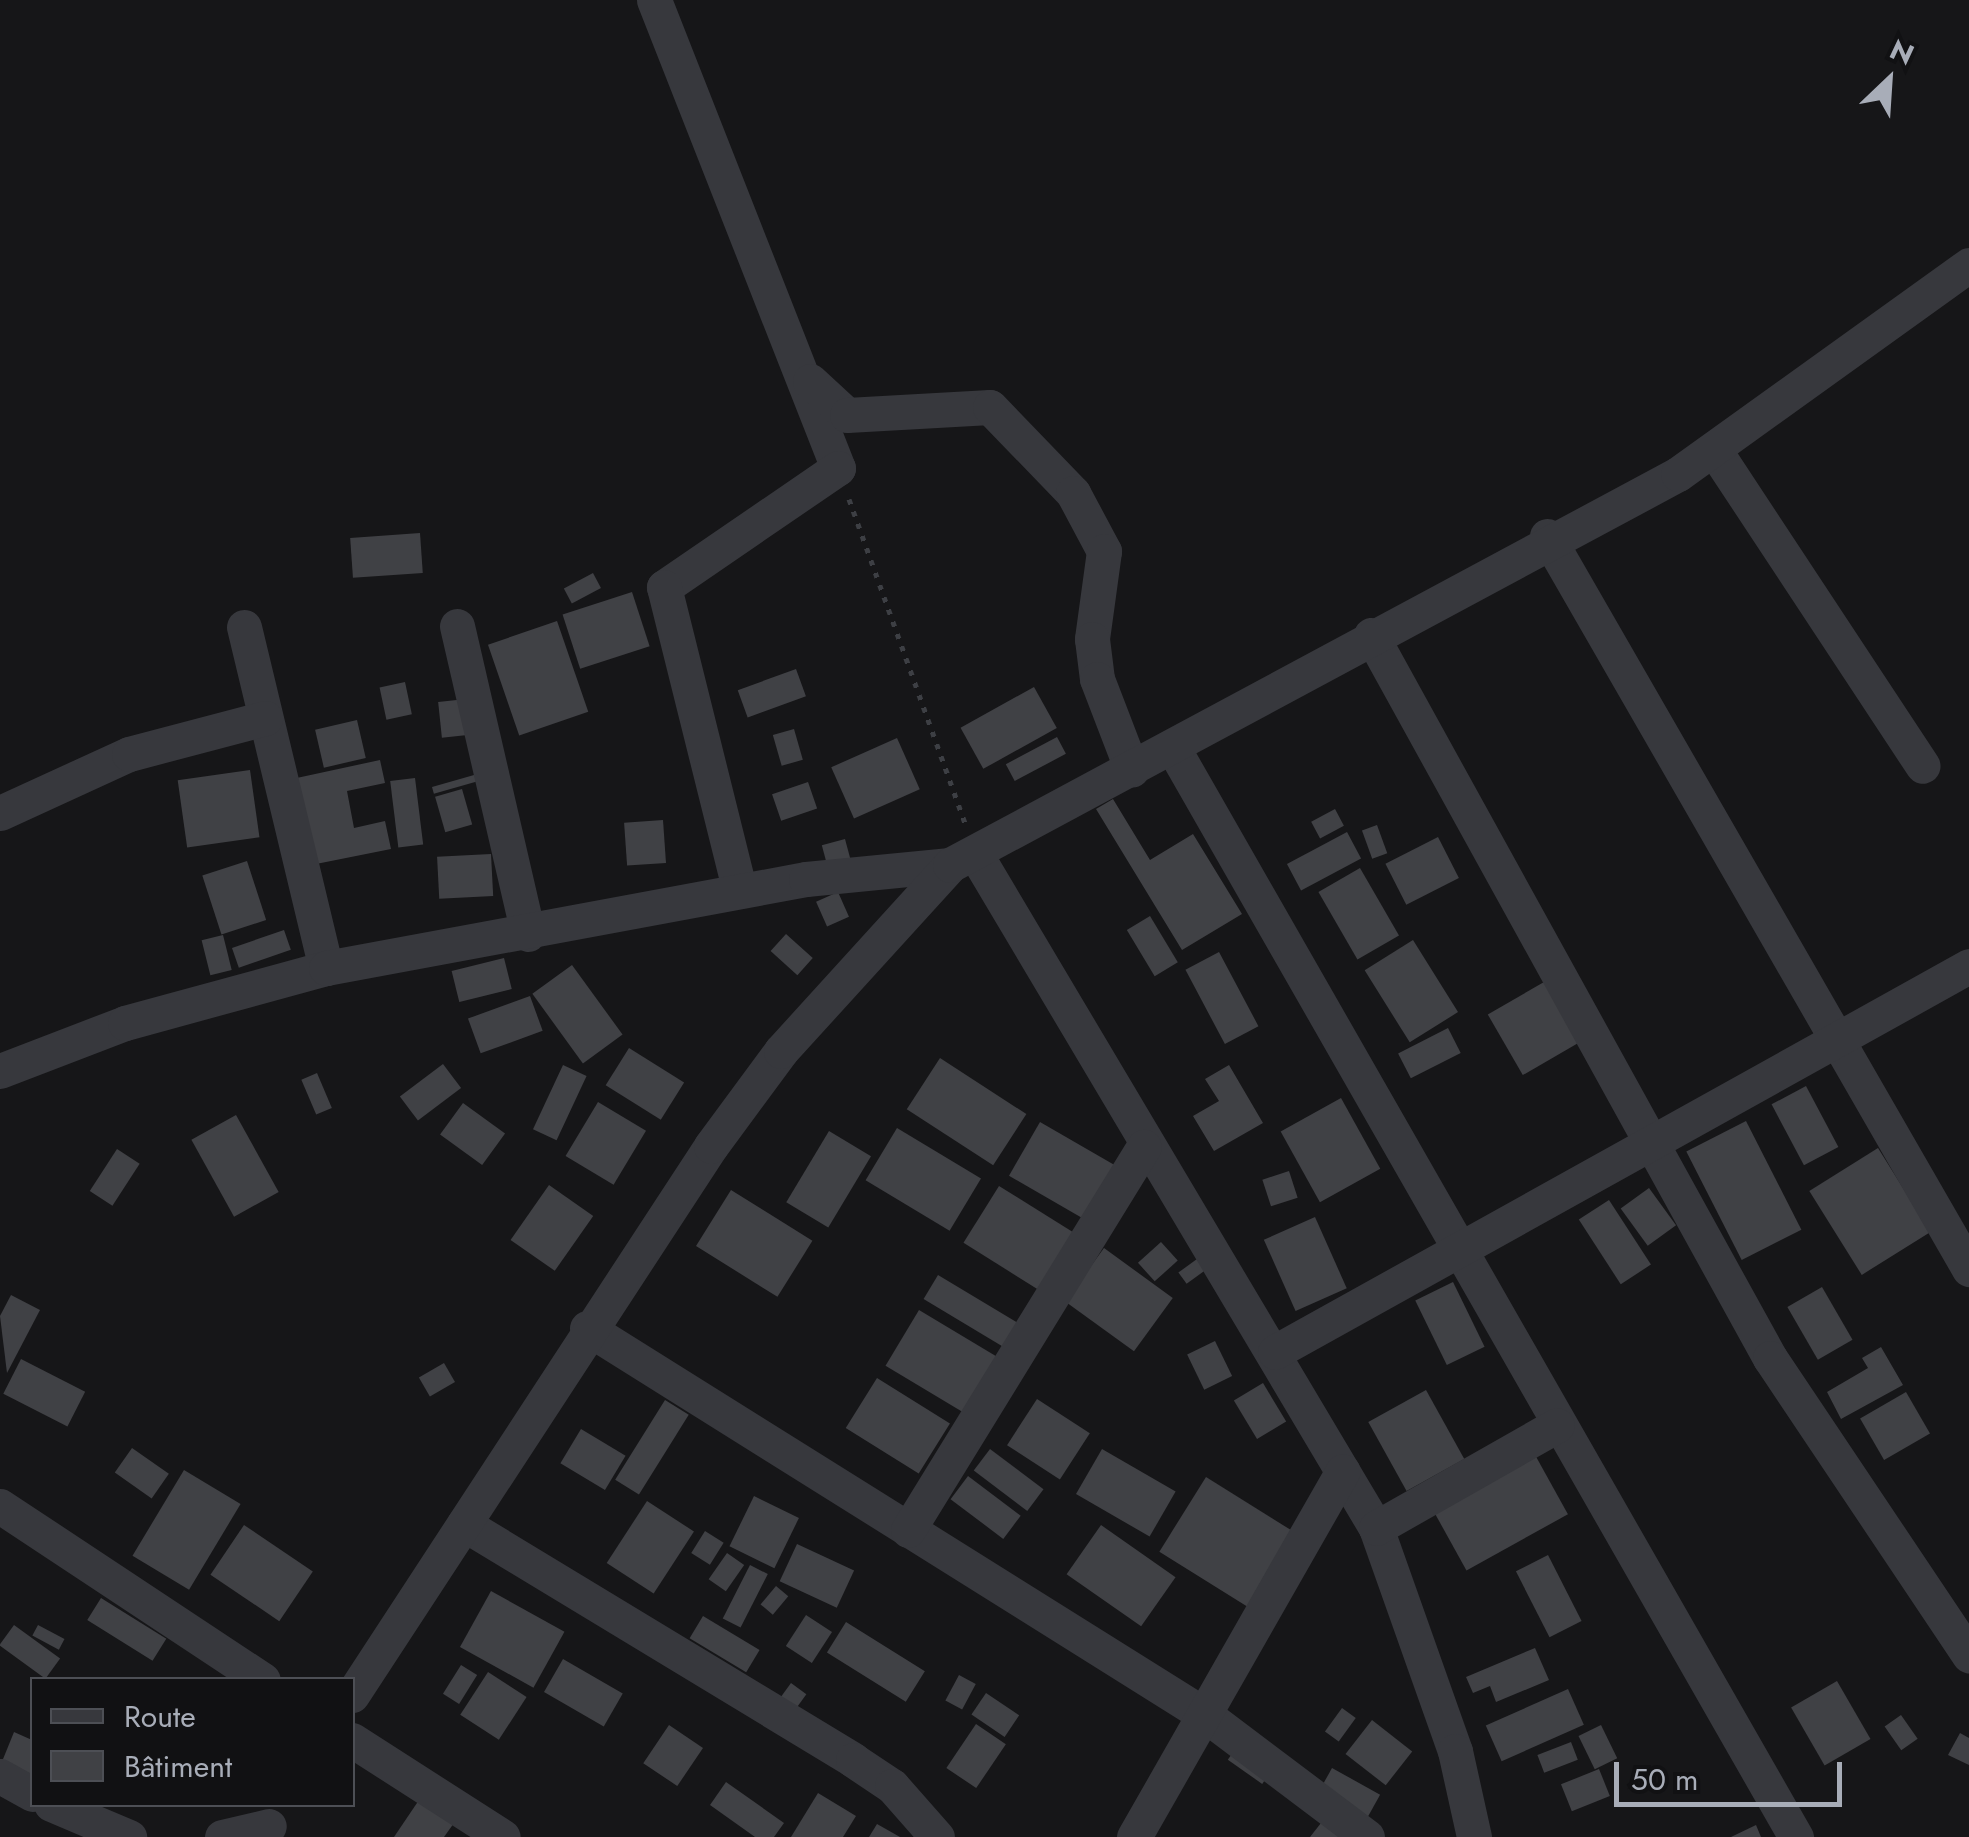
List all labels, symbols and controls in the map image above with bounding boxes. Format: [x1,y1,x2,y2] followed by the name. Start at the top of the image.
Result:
[1883,29,1921,76] text: N
[1839,30,1939,130] north arrow
[30,1677,355,1807] legend
[124,1695,196,1738] text: Route
[1619,1742,1846,1804] scale bar
[124,1745,232,1788] text: Bâtiment
[1631,1758,1698,1801] text: 50 m

